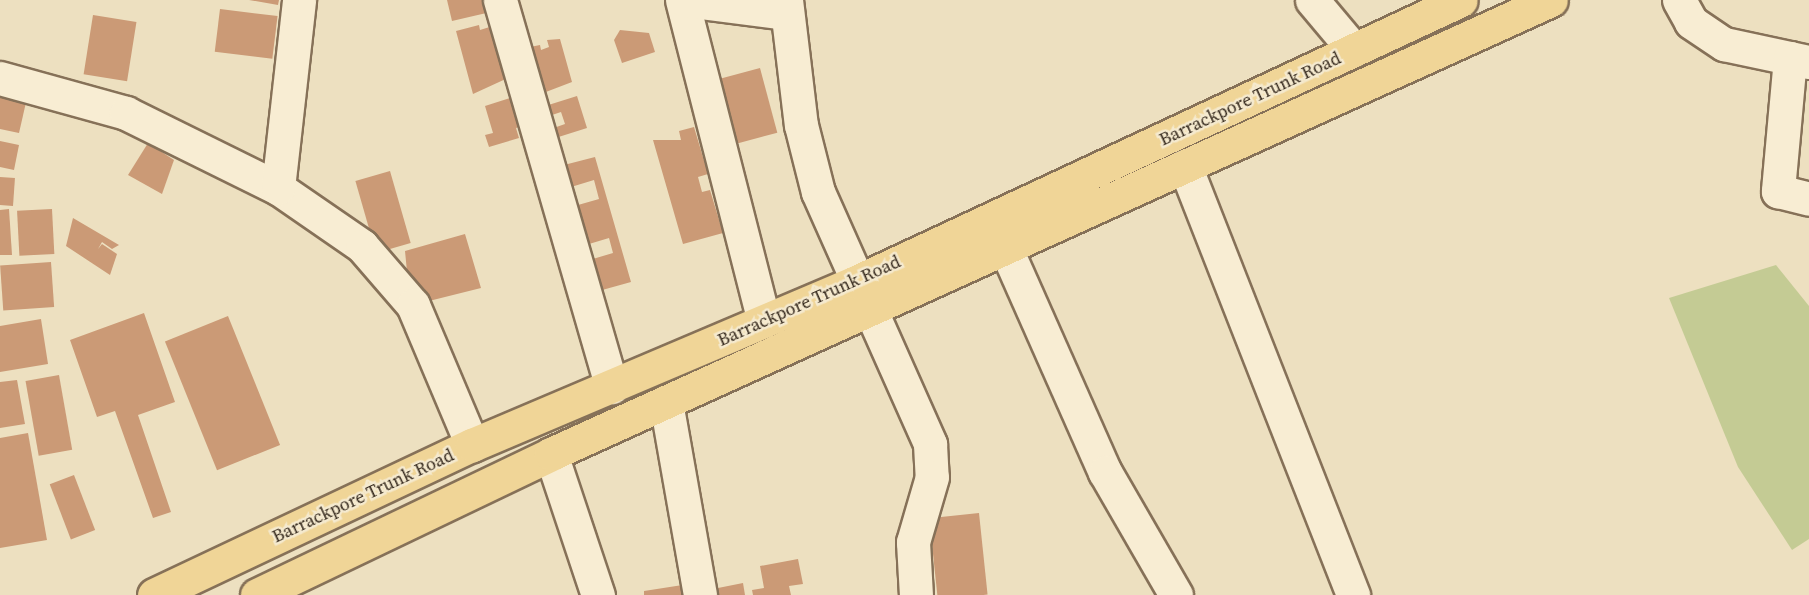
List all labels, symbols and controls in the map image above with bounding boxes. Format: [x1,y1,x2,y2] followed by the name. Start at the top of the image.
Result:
[1156,47,1344,151] street label: Barrackpore Trunk Road
[714,251,904,351] street label: Barrackpore Trunk Road
[269,444,457,548] street label: Barrackpore Trunk Road

